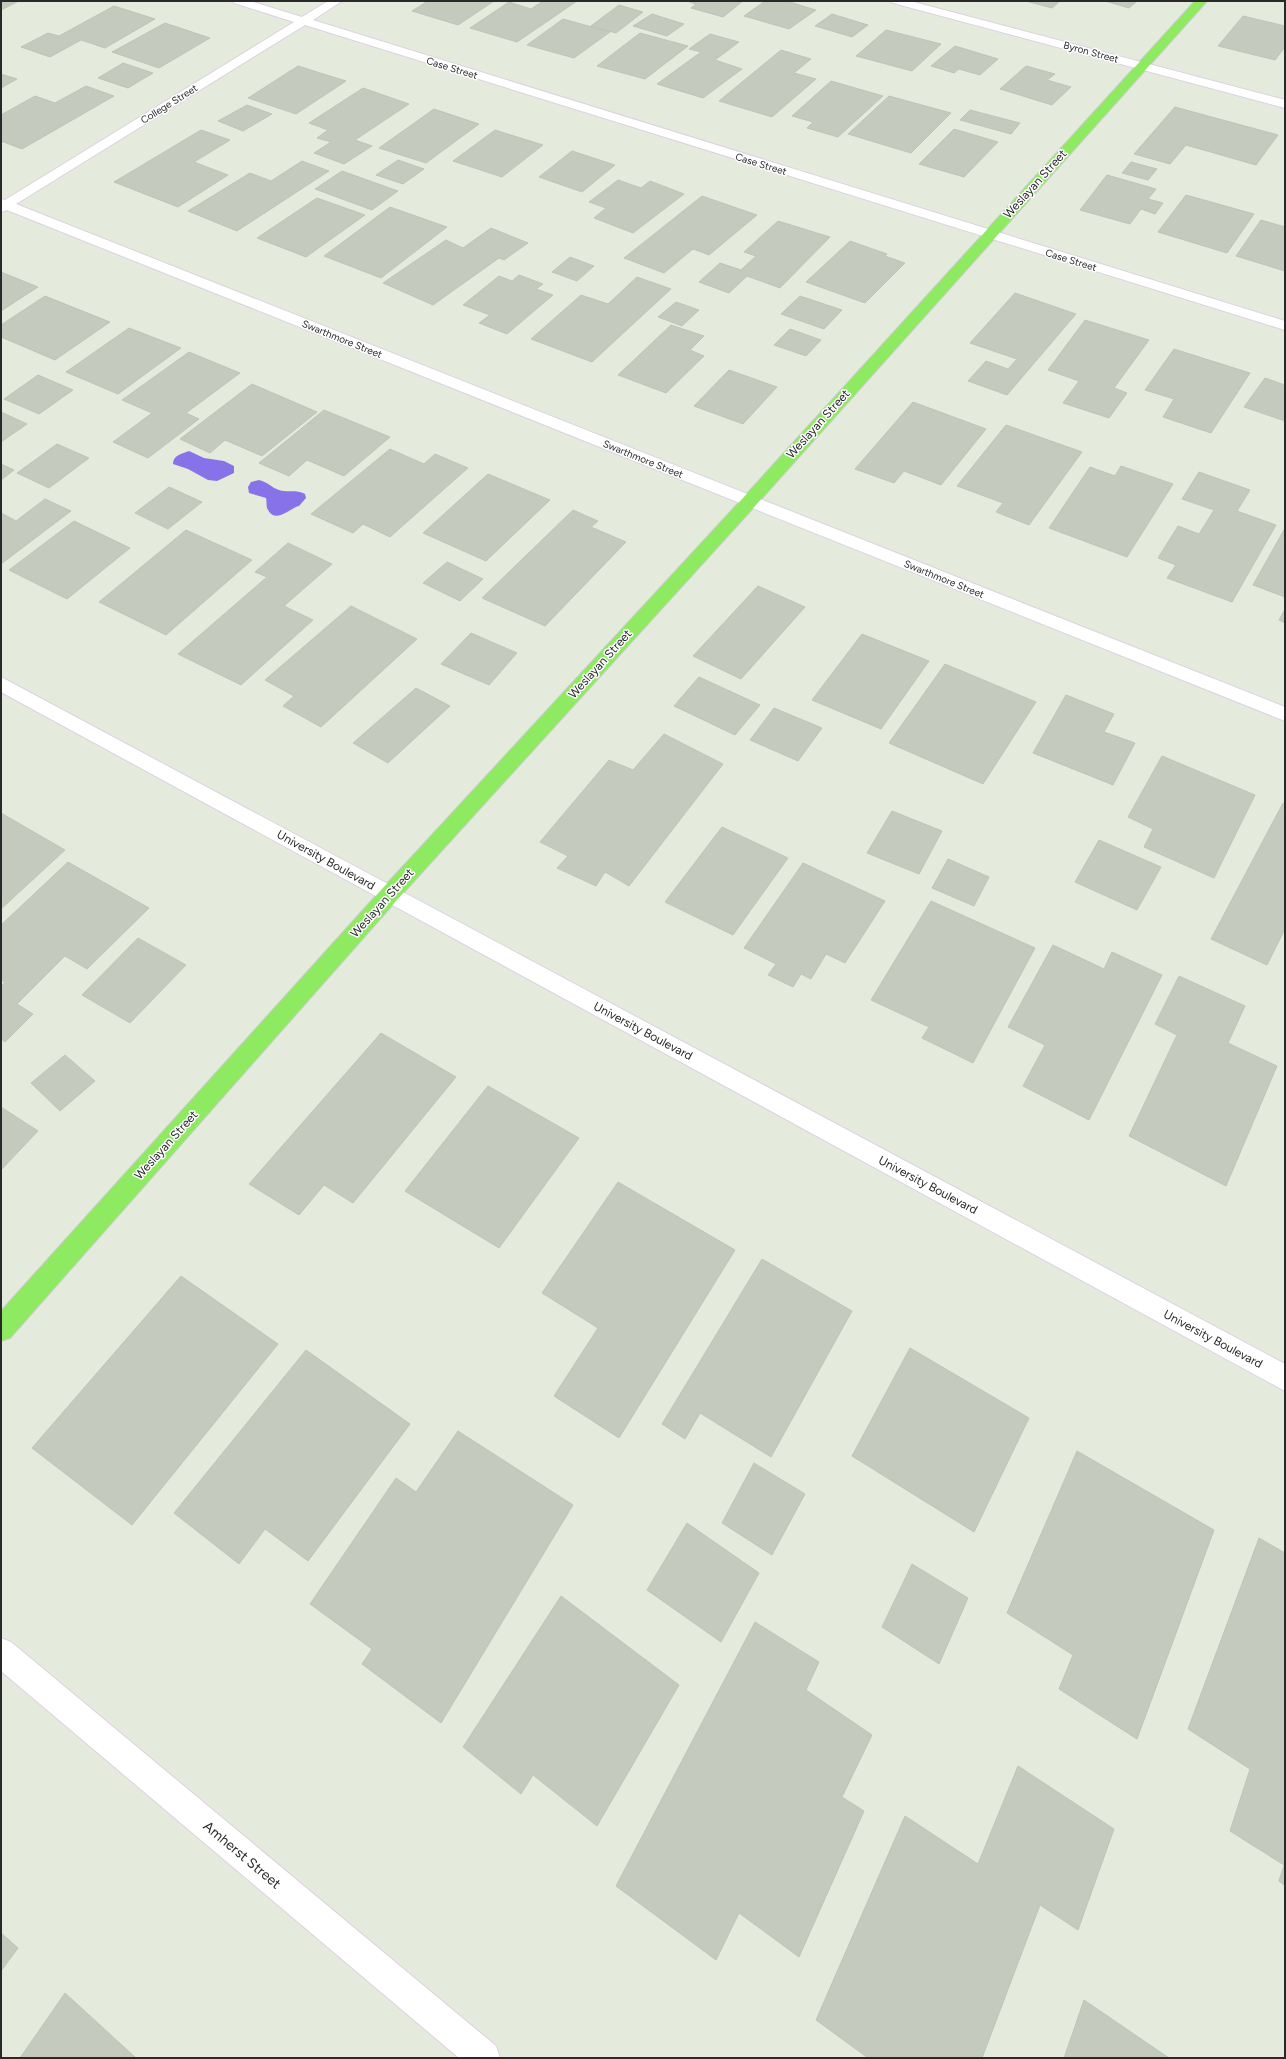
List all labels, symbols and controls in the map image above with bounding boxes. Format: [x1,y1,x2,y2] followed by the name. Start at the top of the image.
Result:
[1062,38,1120,66] street label: Byron Street
[425,54,479,82] street label: Case Street
[138,81,200,127] street label: College Street
[1001,146,1070,221] street label: Weslayan Street
[734,150,788,178] street label: Case Street
[1044,246,1098,274] street label: Case Street
[300,317,384,361] street label: Swarthmore Street
[784,386,853,461] street label: Weslayan Street
[601,437,685,481] street label: Swarthmore Street
[902,557,986,601] street label: Swarthmore Street
[566,626,635,701] street label: Weslayan Street
[274,827,378,893] street label: University Boulevard
[348,865,417,940] street label: Weslayan Street
[591,999,695,1063] street label: University Boulevard
[132,1107,201,1182] street label: Weslayan Street
[876,1153,980,1217] street label: University Boulevard
[1161,1307,1265,1371] street label: University Boulevard
[200,1818,284,1892] street label: Amherst Street

